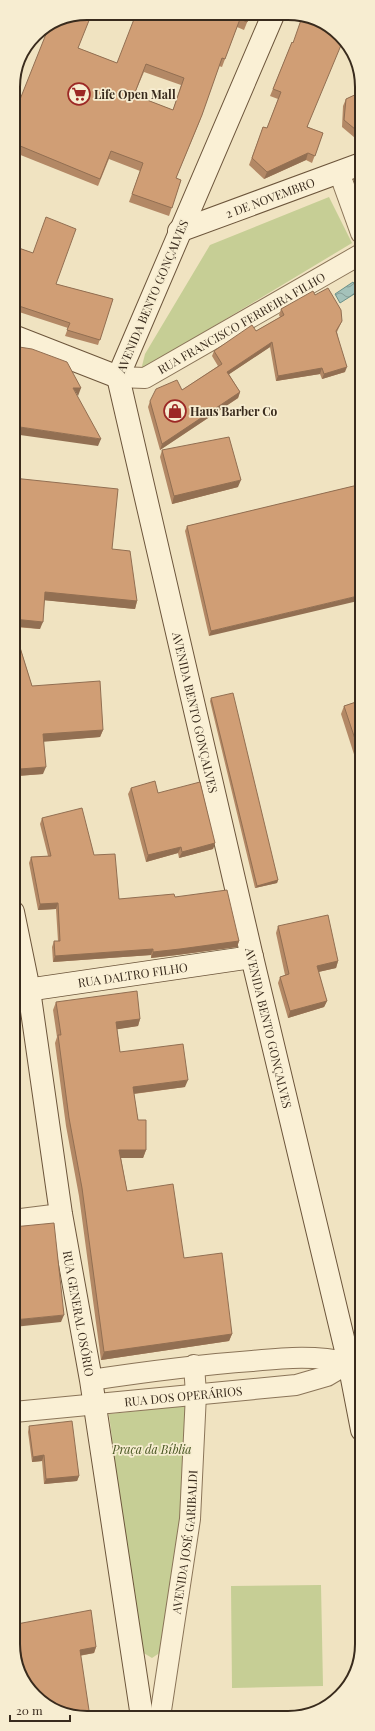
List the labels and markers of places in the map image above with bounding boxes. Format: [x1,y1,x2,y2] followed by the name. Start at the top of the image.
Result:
[66,81,92,107] supermarket icon: Life Open Mall
[94,86,176,102] place label: Life Open Mall
[162,398,188,424] shop icon: Haus Barber Co
[190,403,278,419] place label: Haus Barber Co

